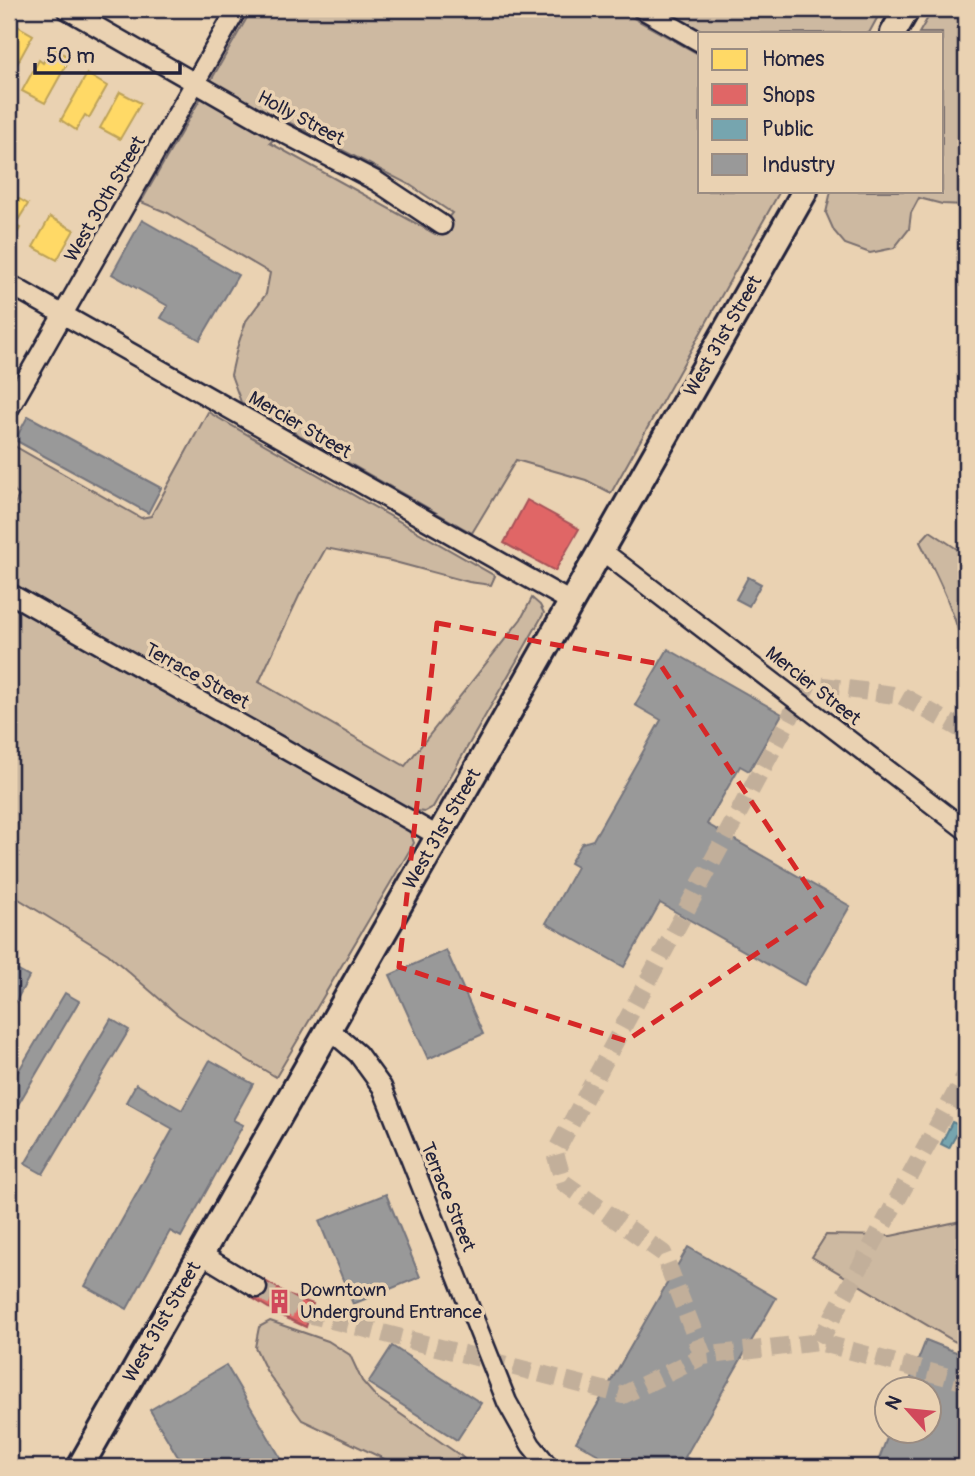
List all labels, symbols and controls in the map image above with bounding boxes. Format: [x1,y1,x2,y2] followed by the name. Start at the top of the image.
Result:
[35,32,180,76] scale bar
[698,32,944,192] legend
[46,43,95,70] text: 50 m
[762,46,825,73] text: Homes
[762,82,815,109] text: Shops
[253,85,349,151] street label: Holly Street
[762,116,814,143] text: Public
[59,131,151,266] street label: West 30th Street
[762,152,835,179] text: Industry
[679,271,767,401] street label: West 31st Street
[244,386,356,464] street label: Mercier Street
[141,637,254,715] street label: Terrace Street
[760,641,866,731] street label: Mercier Street
[398,764,486,894] street label: West 31st Street
[415,1139,481,1256] street label: Terrace Street
[118,1257,206,1387] street label: West 31st Street
[300,1278,482,1324] place label: Downtown Underground Entrance
[266,1287,294,1315] building icon: Downtown Underground Entrance
[874,1374,944,1444] north arrow
[880,1391,907,1414] text: N

